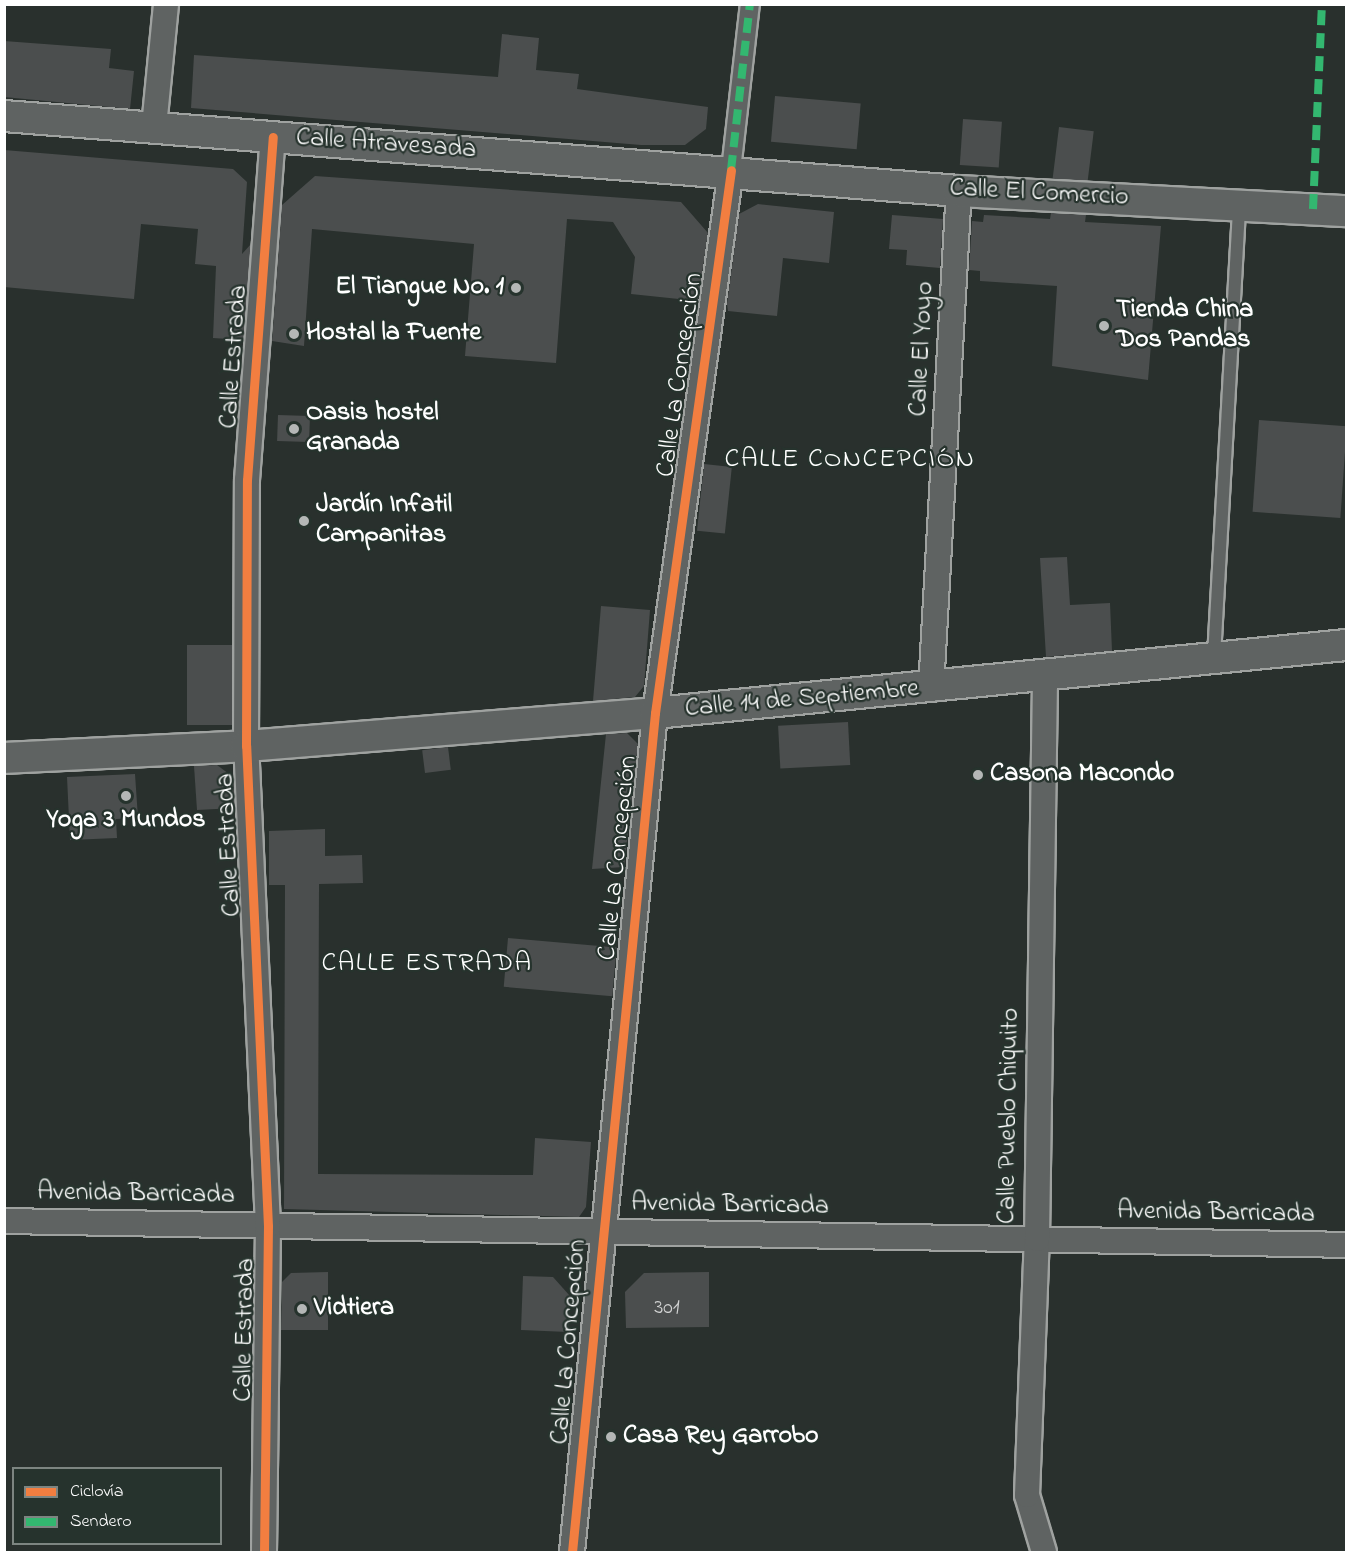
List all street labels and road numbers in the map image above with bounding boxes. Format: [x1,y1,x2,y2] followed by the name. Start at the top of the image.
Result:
[295,123,477,167] street label: Calle Atravesada
[949,174,1129,214] street label: Calle El Comercio
[651,271,711,479] street label: Calle La Concepción
[904,281,942,417] street label: Calle El Yoyo
[214,284,256,430] street label: Calle Estrada
[684,674,920,726] street label: Calle 14 de Septiembre
[593,754,645,962] street label: Calle La Concepción
[211,772,249,918] street label: Calle Estrada
[993,1008,1027,1224] street label: Calle Pueblo Chiquito
[37,1178,235,1212] street label: Avenida Barricada
[631,1189,829,1223] street label: Avenida Barricada
[1117,1197,1315,1231] street label: Avenida Barricada
[545,1238,595,1446] street label: Calle La Concepción
[229,1258,263,1402] street label: Calle Estrada

